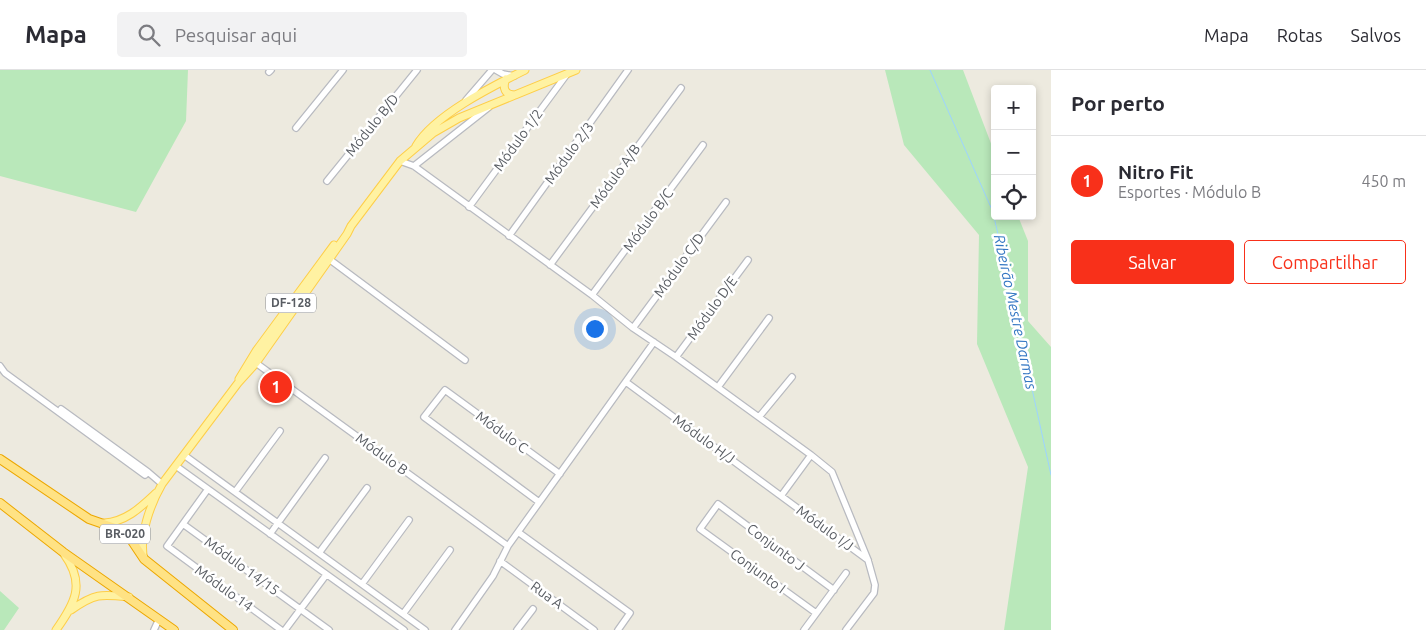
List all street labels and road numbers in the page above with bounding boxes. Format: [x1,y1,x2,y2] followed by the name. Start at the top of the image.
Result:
[342,91,402,159] street label: Módulo B/D
[490,106,546,174] street label: Módulo 1/2
[541,119,597,187] street label: Módulo 2/3
[586,141,644,211] street label: Módulo A/B
[620,185,676,255] street label: Módulo B/C
[650,230,708,300] street label: Módulo C/D
[684,273,740,343] street label: Módulo D/E
[266,294,316,312] road number: DF-128
[473,408,531,456] street label: Módulo C
[670,411,738,467] street label: Módulo H/J
[353,430,411,478] street label: Módulo B
[793,502,857,554] street label: Módulo I/J
[744,520,808,574] street label: Conjunto J
[100,524,150,544] road number: BR-020
[201,533,283,599] street label: Módulo 14/15
[727,546,789,596] street label: Conjunto I
[192,561,256,615] street label: Módulo 14
[528,578,566,612] street label: Rua A

